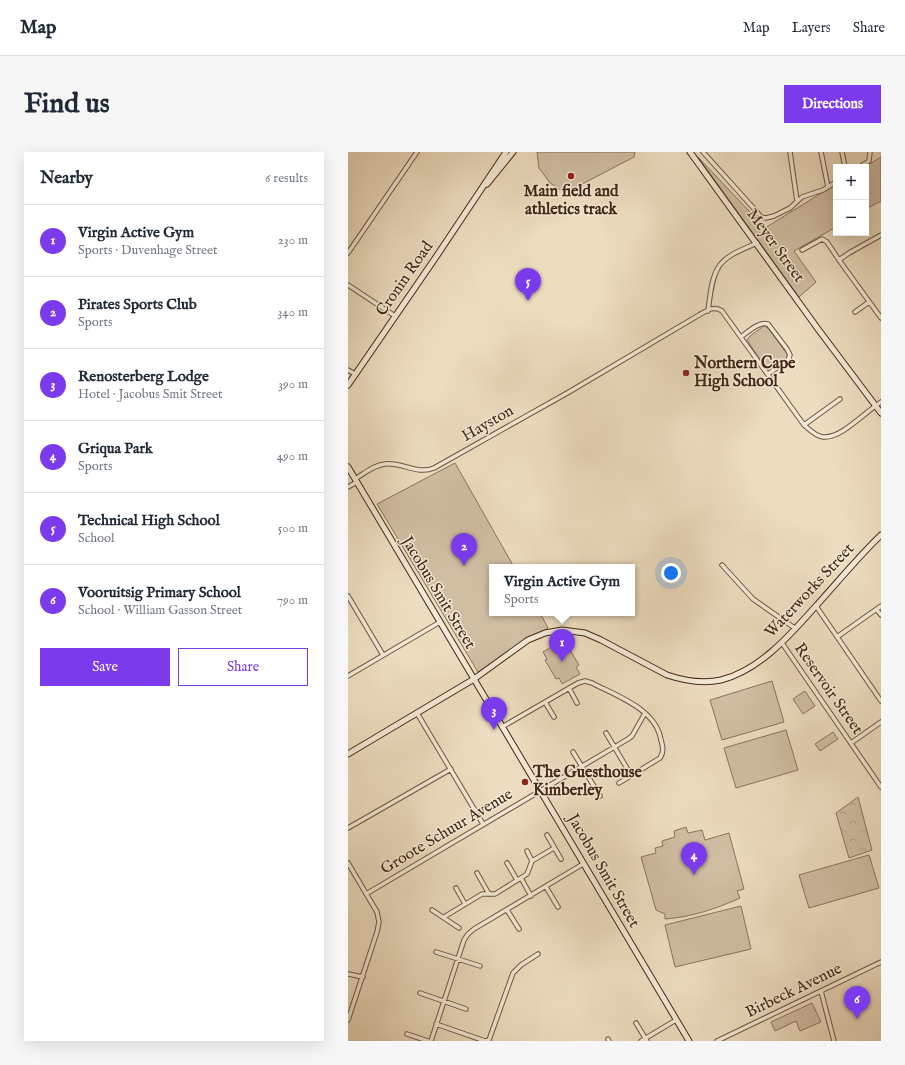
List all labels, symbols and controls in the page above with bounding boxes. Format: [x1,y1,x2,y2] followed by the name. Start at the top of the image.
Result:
[20,16,56,40] text: Map
[743,19,770,37] text: Map
[792,19,831,37] text: Layers
[853,19,885,37] text: Share
[784,85,881,123] button: Directions
[24,87,110,122] text: Find us
[833,164,869,236] map controls
[833,164,869,200] button: +
[40,168,93,189] text: Nearby
[265,170,308,187] text: 6 results
[566,171,576,181] marker: Main field and athletics track
[523,182,619,220] place label: Main field and athletics track
[833,200,869,236] button: −
[742,205,809,287] street label: Meyer Street
[78,223,194,242] text: Virgin Active Gym
[51,232,55,249] text: 1
[278,232,308,249] text: 230 m
[372,237,438,320] street label: Cronin Road
[78,242,218,259] text: Sports · Duvenhage Street
[515,268,541,301] pin: 5
[78,295,197,314] text: Pirates Sports Club
[50,304,56,321] text: 2
[278,304,308,321] text: 340 m
[78,314,113,331] text: Sports
[693,354,796,392] place label: Northern Cape High School
[78,367,209,386] text: Renosterberg Lodge
[681,368,691,378] marker: Northern Cape High School
[51,376,55,393] text: 3
[278,376,308,393] text: 390 m
[78,386,222,403] text: Hotel · Jacobus Smit Street
[459,401,518,447] street label: Hayston
[78,439,153,458] text: Griqua Park
[50,448,56,465] text: 4
[277,448,308,465] text: 490 m
[78,458,113,475] text: Sports
[78,511,220,530] text: Technical High School
[51,520,55,537] text: 5
[278,520,308,537] text: 500 m
[78,530,115,547] text: School
[395,531,480,653] street label: Jacobus Smit Street
[451,533,477,566] pin: 2
[761,539,859,642] street label: Waterworks Street
[661,563,681,583] your location
[489,564,635,616] popup
[504,572,620,591] text: Virgin Active Gym
[78,583,241,602] text: Vooruitsig Primary School
[504,591,538,608] text: Sports
[50,592,56,609] text: 6
[277,592,308,609] text: 790 m
[78,602,242,619] text: School · William Gasson Street
[549,629,575,662] pin: 1
[789,639,867,739] street label: Reservoir Street
[40,648,170,686] button: Save
[178,648,308,686] button: Share
[481,697,507,730] pin: 3
[532,763,642,801] place label: The Guesthouse Kimberley
[520,777,530,787] marker: The Guesthouse Kimberley
[377,785,517,879] street label: Groote Schuur Avenue
[561,809,644,932] street label: Jacobus Smit Street
[681,842,707,875] pin: 4
[743,959,845,1023] street label: Birbeck Avenue
[844,986,870,1019] pin: 6

